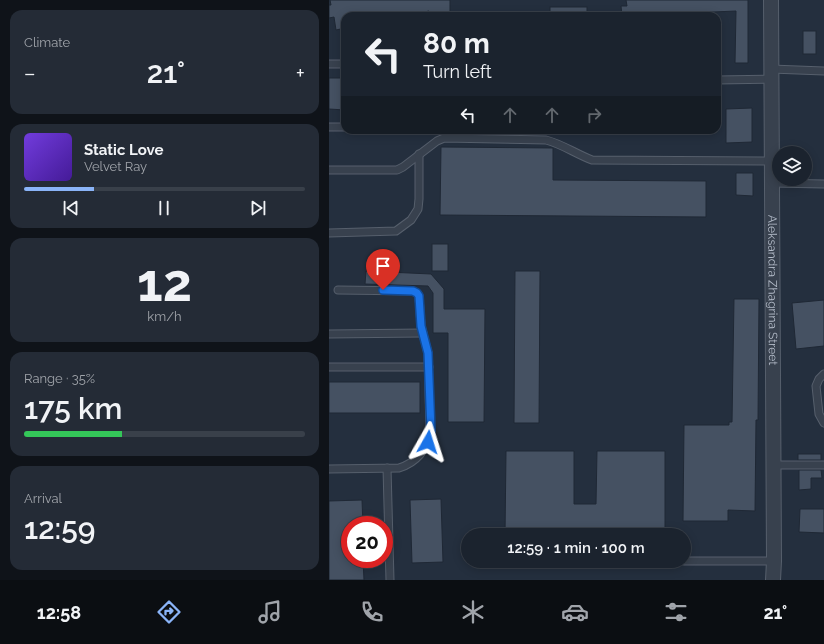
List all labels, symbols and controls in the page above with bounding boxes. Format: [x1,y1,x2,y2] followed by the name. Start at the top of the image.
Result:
[423,27,490,60] text: 80 m
[357,28,409,80] icon: left
[24,35,70,50] text: Climate
[147,55,185,90] text: 21°
[24,60,36,86] text: −
[296,60,305,86] text: +
[423,61,492,82] text: Turn left
[457,104,479,126] icon: left
[499,104,521,126] icon: ahead
[541,104,563,126] icon: ahead
[583,104,605,126] icon: right
[84,141,163,159] text: Static Love
[772,146,812,186] map controls
[772,146,812,186] button: layers
[84,159,147,174] text: Velvet Ray
[60,197,82,219] icon: previous
[153,197,175,219] icon: pause
[247,197,269,219] icon: next
[765,215,780,365] street label: Aleksandra Zhagrina Street
[366,249,400,290] pin
[137,252,192,313] text: 12
[372,255,394,277] icon: arrive
[147,309,182,324] text: km/h
[24,371,95,386] text: Range · 35%
[24,391,122,426] text: 175 km
[407,421,449,463] position arrow
[24,491,62,506] text: Arrival
[24,511,96,546] text: 12:59
[341,516,393,568] speed limit sign: 20
[507,539,645,557] text: 12:59 · 1 min · 100 m
[155,598,183,626] icon: directions
[256,598,284,626] icon: music
[358,598,386,626] icon: phone
[459,598,487,626] icon: climate
[561,598,589,626] icon: car
[662,598,690,626] icon: filters
[37,602,81,623] text: 12:58
[763,602,787,623] text: 21°

